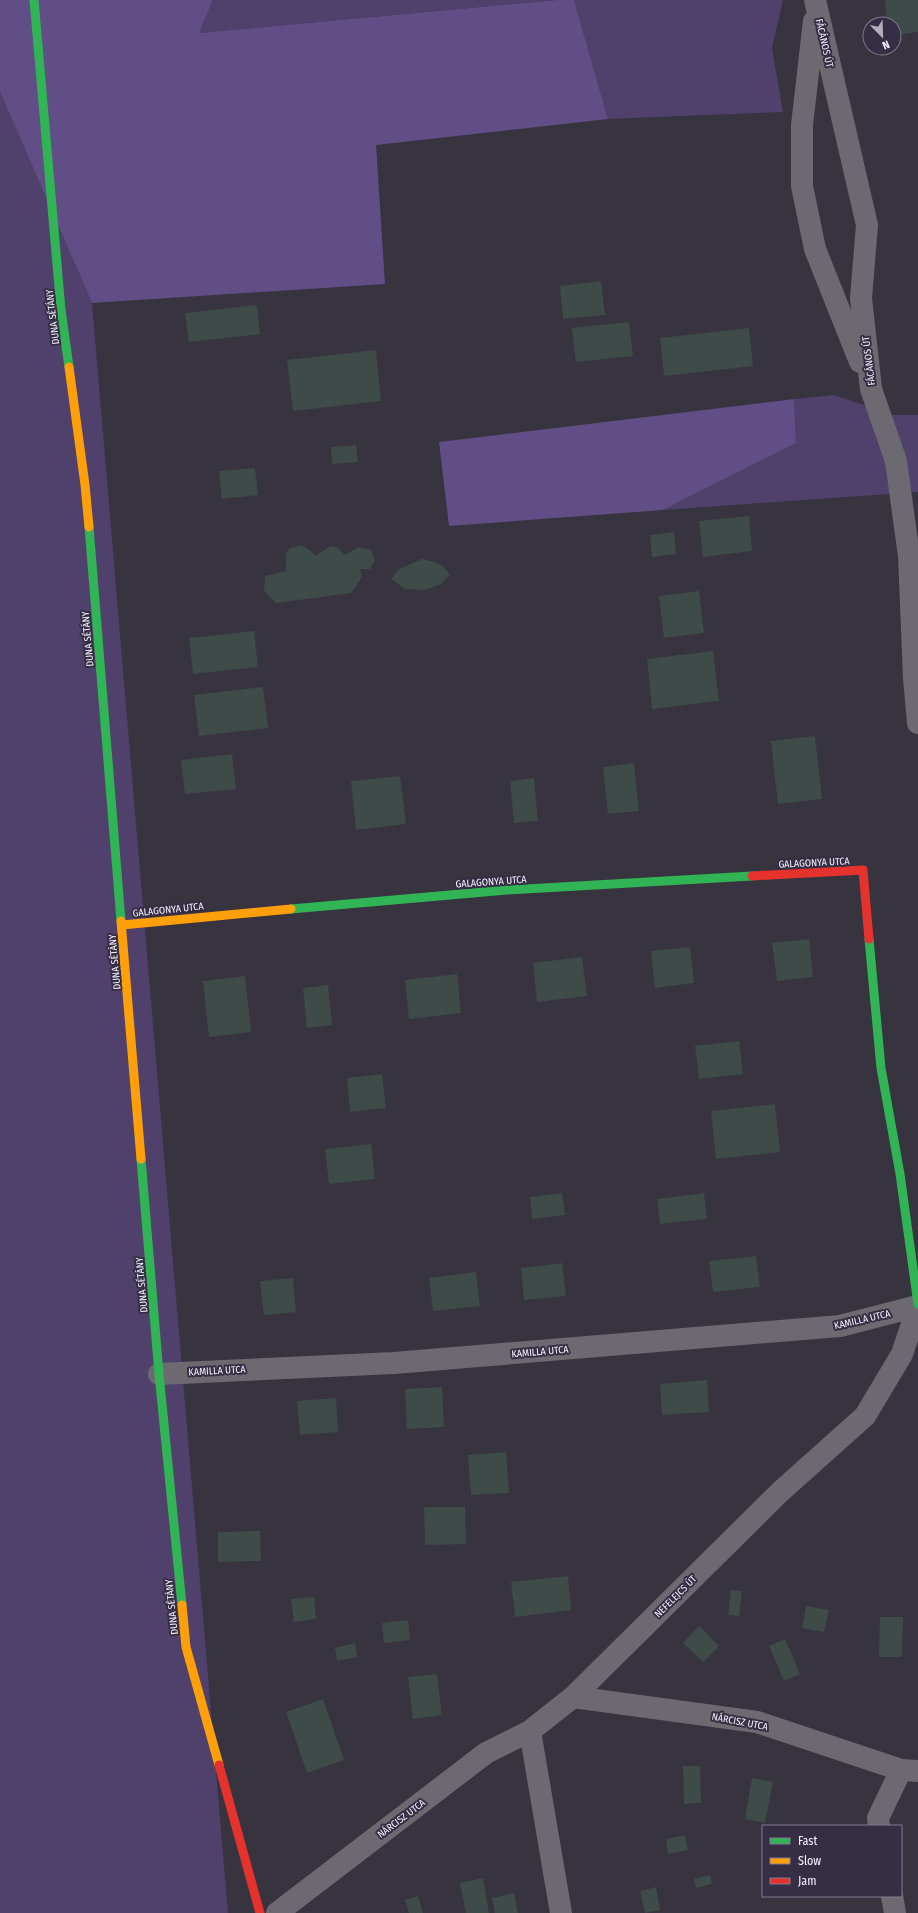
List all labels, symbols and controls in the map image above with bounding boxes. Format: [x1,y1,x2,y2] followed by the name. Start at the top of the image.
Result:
[862,16,902,56] north arrow
[813,17,837,69] street label: FÁCÁNOS ÚT
[880,37,891,52] text: N
[42,289,62,345] street label: DUNA SÉTÁNY
[858,335,878,386] street label: FÁCÁNOS ÚT
[78,611,96,667] street label: DUNA SÉTÁNY
[778,855,851,871] street label: GALAGONYA UTCA
[455,873,528,890] street label: GALAGONYA UTCA
[132,900,205,920] street label: GALAGONYA UTCA
[105,934,123,990] street label: DUNA SÉTÁNY
[132,1257,150,1313] street label: DUNA SÉTÁNY
[833,1308,892,1332] street label: KAMILLA UTCA
[511,1343,570,1360] street label: KAMILLA UTCA
[188,1363,247,1378] street label: KAMILLA UTCA
[651,1572,699,1620] street label: NEFELEJCS ÚT
[161,1579,181,1635] street label: DUNA SÉTÁNY
[711,1709,770,1733] street label: NÁRCISZ UTCA
[374,1795,428,1841] street label: NÁRCISZ UTCA
[762,1825,902,1897] legend
[798,1834,817,1848] text: Fast
[798,1854,821,1868] text: Slow
[798,1874,816,1888] text: Jam

